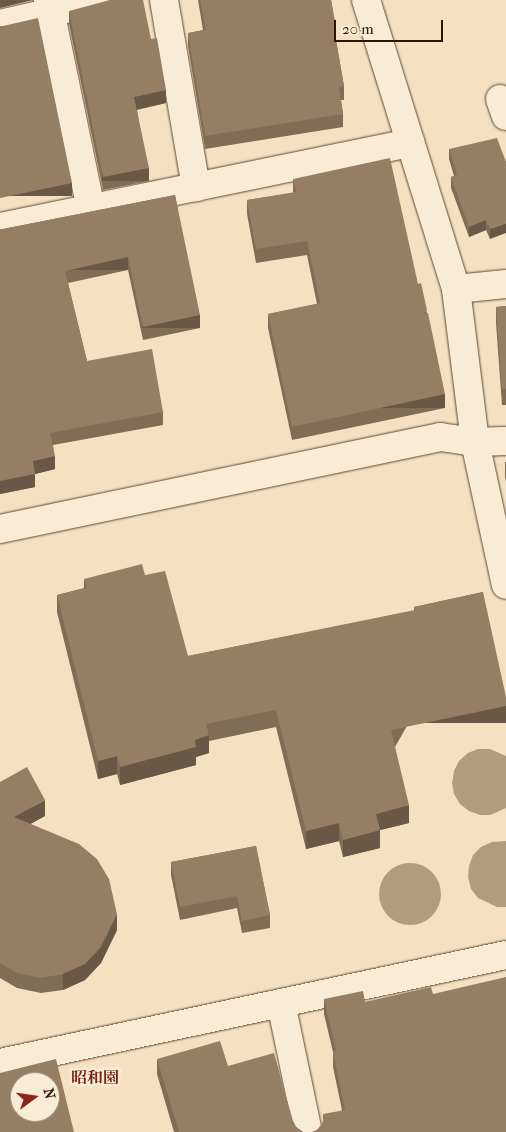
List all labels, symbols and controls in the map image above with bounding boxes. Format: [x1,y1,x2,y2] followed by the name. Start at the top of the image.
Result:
[336,10,445,42] scale bar
[342,20,374,38] text: 20 m
[71,1068,119,1088] district label: 昭和園
[10,1072,60,1122] north arrow
[40,1086,59,1101] text: N

